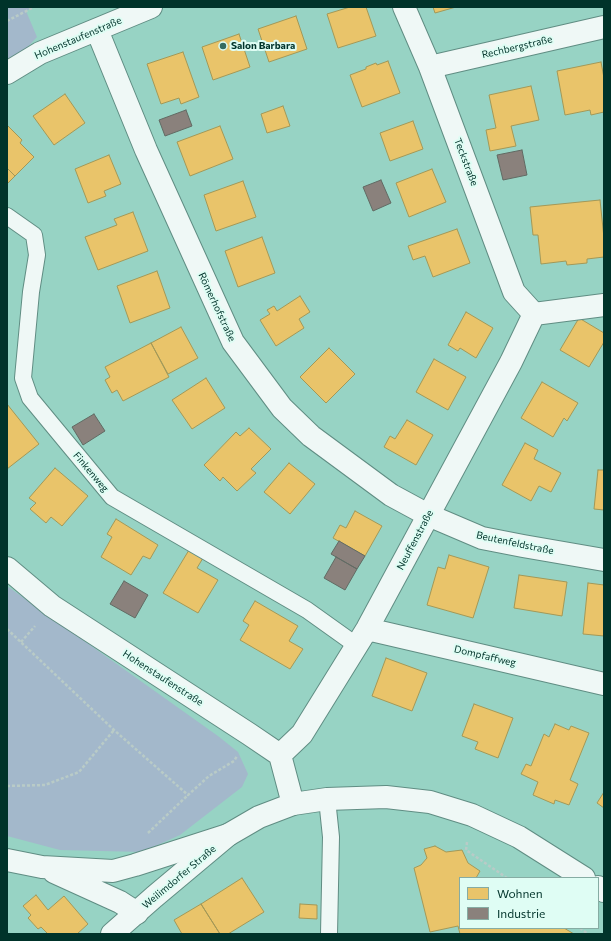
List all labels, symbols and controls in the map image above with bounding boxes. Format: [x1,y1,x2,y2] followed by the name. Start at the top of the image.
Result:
[33,14,123,62] street label: Hohenstaufenstraße
[481,33,553,61] street label: Rechbergstraße
[231,40,295,52] place label: Salon Barbara
[218,41,228,51] marker: Salon Barbara
[451,136,481,188] street label: Teckstraße
[196,271,238,343] street label: Römerhofstraße
[71,450,111,494] street label: Finkenweg
[394,508,436,572] street label: Neuffenstraße
[475,529,555,557] street label: Beutenfeldstraße
[453,643,517,669] street label: Dompfaffweg
[121,648,205,708] street label: Hohenstaufenstraße
[140,843,218,911] street label: Weilimdorfer Straße
[459,877,599,929] legend
[497,886,543,900] text: Wohnen
[497,906,545,920] text: Industrie

